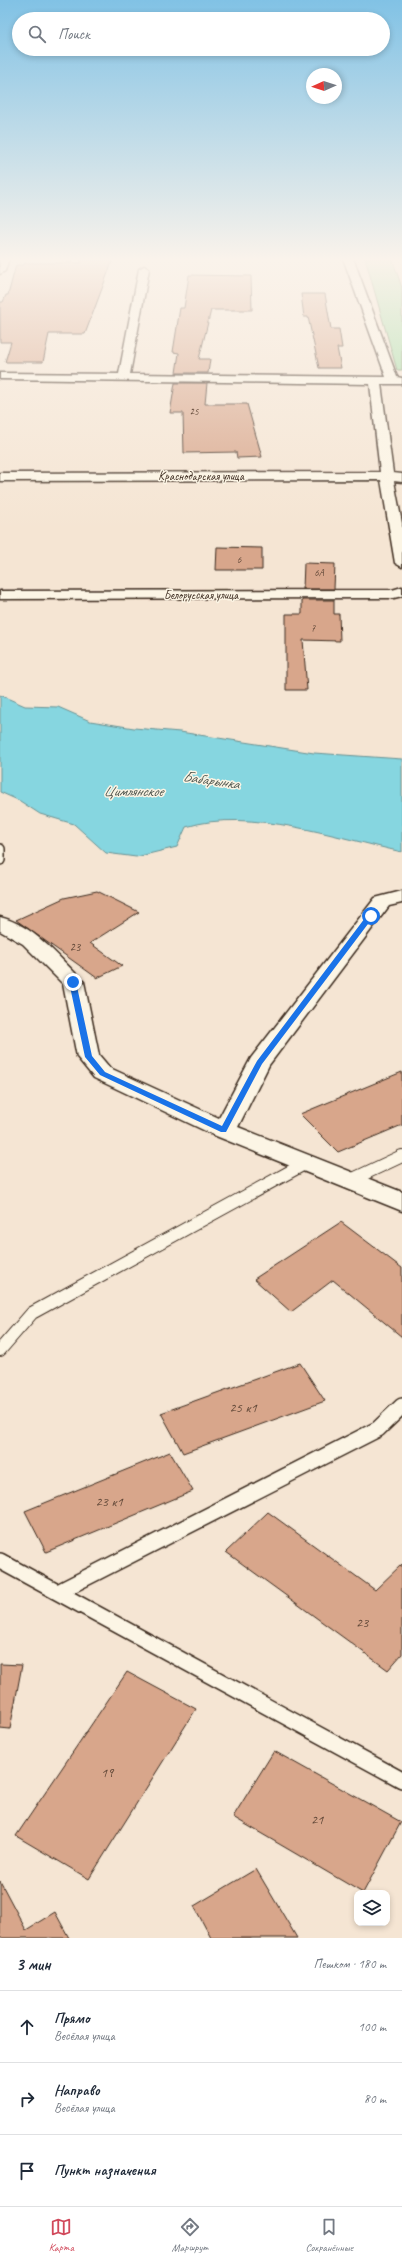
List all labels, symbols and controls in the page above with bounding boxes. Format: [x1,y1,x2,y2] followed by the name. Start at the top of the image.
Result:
[12,12,390,56] search box
[26,23,48,45] icon: search
[58,25,90,44] text: Поиск
[306,68,342,104] north arrow
[190,405,199,418] house number: 25
[158,468,245,484] street label: Краснодарская улица
[237,553,242,566] house number: 6
[314,566,325,579] house number: 6А
[164,587,239,603] street label: Белорусская улица
[311,621,316,634] house number: 7
[182,767,242,794] water label: Бабарынка
[103,782,165,801] water label: Цимлянское
[362,907,380,925] route start
[70,939,82,955] house number: 23
[64,973,82,991] route end
[229,1399,257,1416] house number: 25 к1
[95,1493,123,1510] house number: 23 к1
[356,1614,370,1631] house number: 23
[101,1764,115,1781] house number: 19
[311,1811,324,1828] house number: 21
[354,1890,390,1926] map controls
[354,1890,390,1926] button: layers
[16,1954,51,1975] text: 3 мин
[313,1956,386,1972] text: Пешком · 180 m
[54,2009,90,2028] text: Прямо
[16,2016,38,2038] icon: ahead
[358,2019,386,2035] text: 100 m
[54,2028,115,2044] text: Весёлая улица
[54,2081,100,2100] text: Направо
[16,2088,38,2110] icon: right
[364,2091,386,2107] text: 80 m
[54,2100,115,2116] text: Весёлая улица
[16,2160,38,2182] icon: arrive
[54,2161,156,2180] text: Пункт назначения
[49,2216,74,2254] tab: Карта
[172,2216,208,2254] tab: Маршрут
[305,2216,353,2254] tab: Сохранённые

